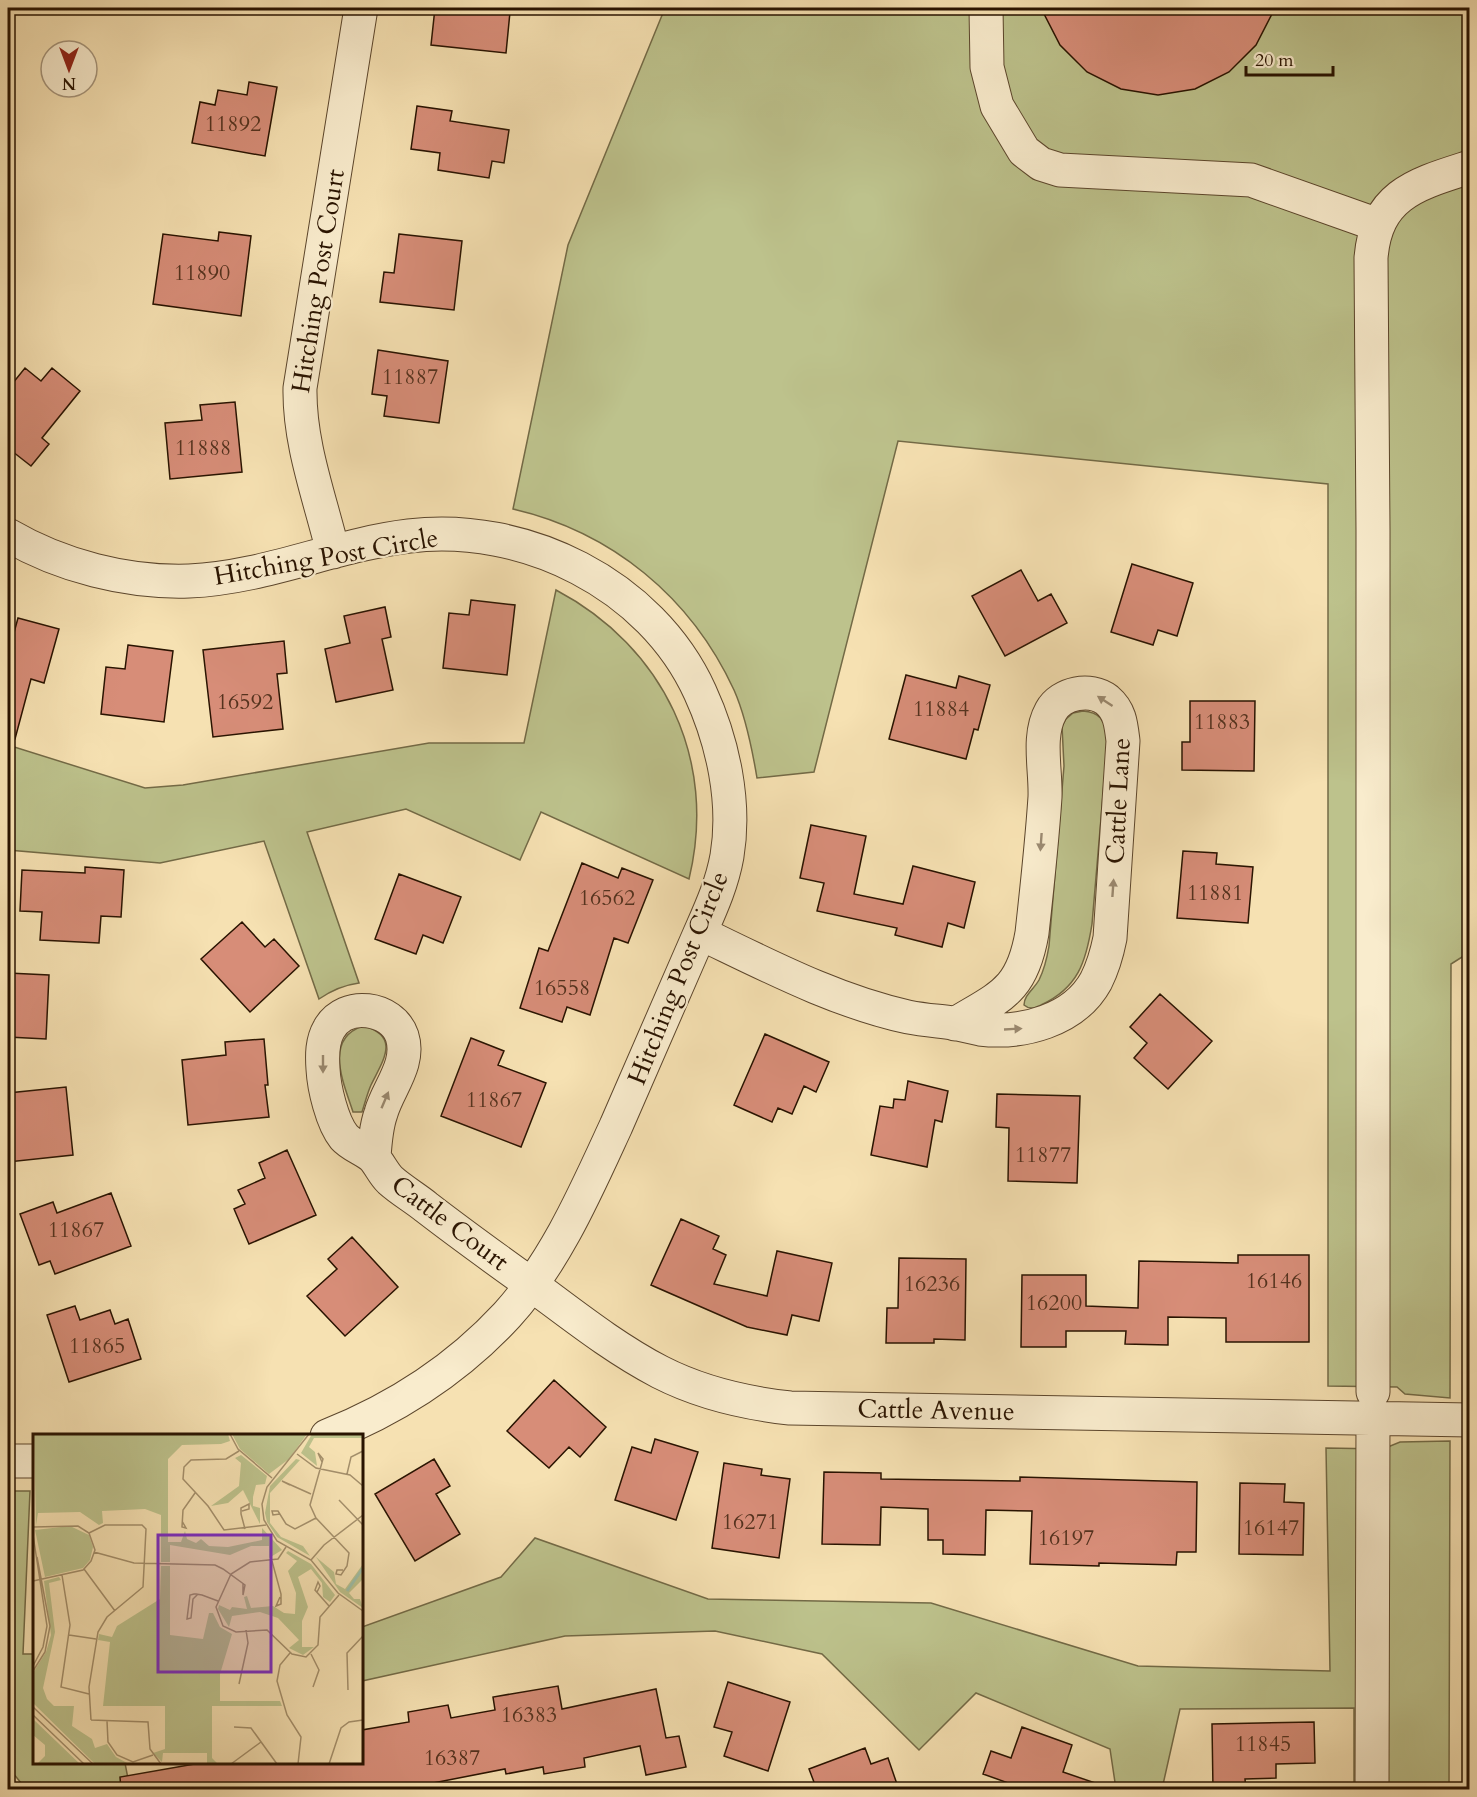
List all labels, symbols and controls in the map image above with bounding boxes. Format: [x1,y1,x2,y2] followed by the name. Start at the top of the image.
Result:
[39,39,99,99] north arrow
[1246,39,1333,77] scale bar
[1255,48,1294,73] text: 20 m
[62,72,76,94] text: N
[205,109,261,139] house number: 11892
[283,167,353,395] street label: Hitching Post Court
[174,258,230,288] house number: 11890
[382,362,438,392] house number: 11887
[175,433,231,463] house number: 11888
[211,520,441,594] street label: Hitching Post Circle
[217,687,273,717] house number: 16592
[913,694,969,724] house number: 11884
[1097,695,1113,706] one-way arrow
[1194,707,1250,737] house number: 11883
[1097,737,1139,865] street label: Cattle Lane
[1037,832,1046,851] one-way arrow
[619,866,737,1090] street label: Hitching Post Circle
[1187,878,1243,908] house number: 11881
[1109,879,1118,898] one-way arrow
[579,883,635,913] house number: 16562
[534,973,590,1003] house number: 16558
[1003,1024,1022,1033] one-way arrow
[318,1054,328,1073] one-way arrow
[466,1085,522,1115] house number: 11867
[381,1092,390,1109] one-way arrow
[1015,1140,1071,1170] house number: 11877
[384,1167,516,1279] street label: Cattle Court
[48,1215,104,1245] house number: 11867
[1246,1266,1302,1296] house number: 16146
[904,1269,960,1299] house number: 16236
[1026,1288,1082,1318] house number: 16200
[69,1331,125,1361] house number: 11865
[857,1391,1015,1429] street label: Cattle Avenue
[33,1434,363,1764] inset map
[722,1507,778,1537] house number: 16271
[1243,1513,1299,1543] house number: 16147
[1038,1523,1094,1553] house number: 16197
[501,1700,557,1730] house number: 16383
[1235,1729,1291,1759] house number: 11845
[424,1743,480,1773] house number: 16387

